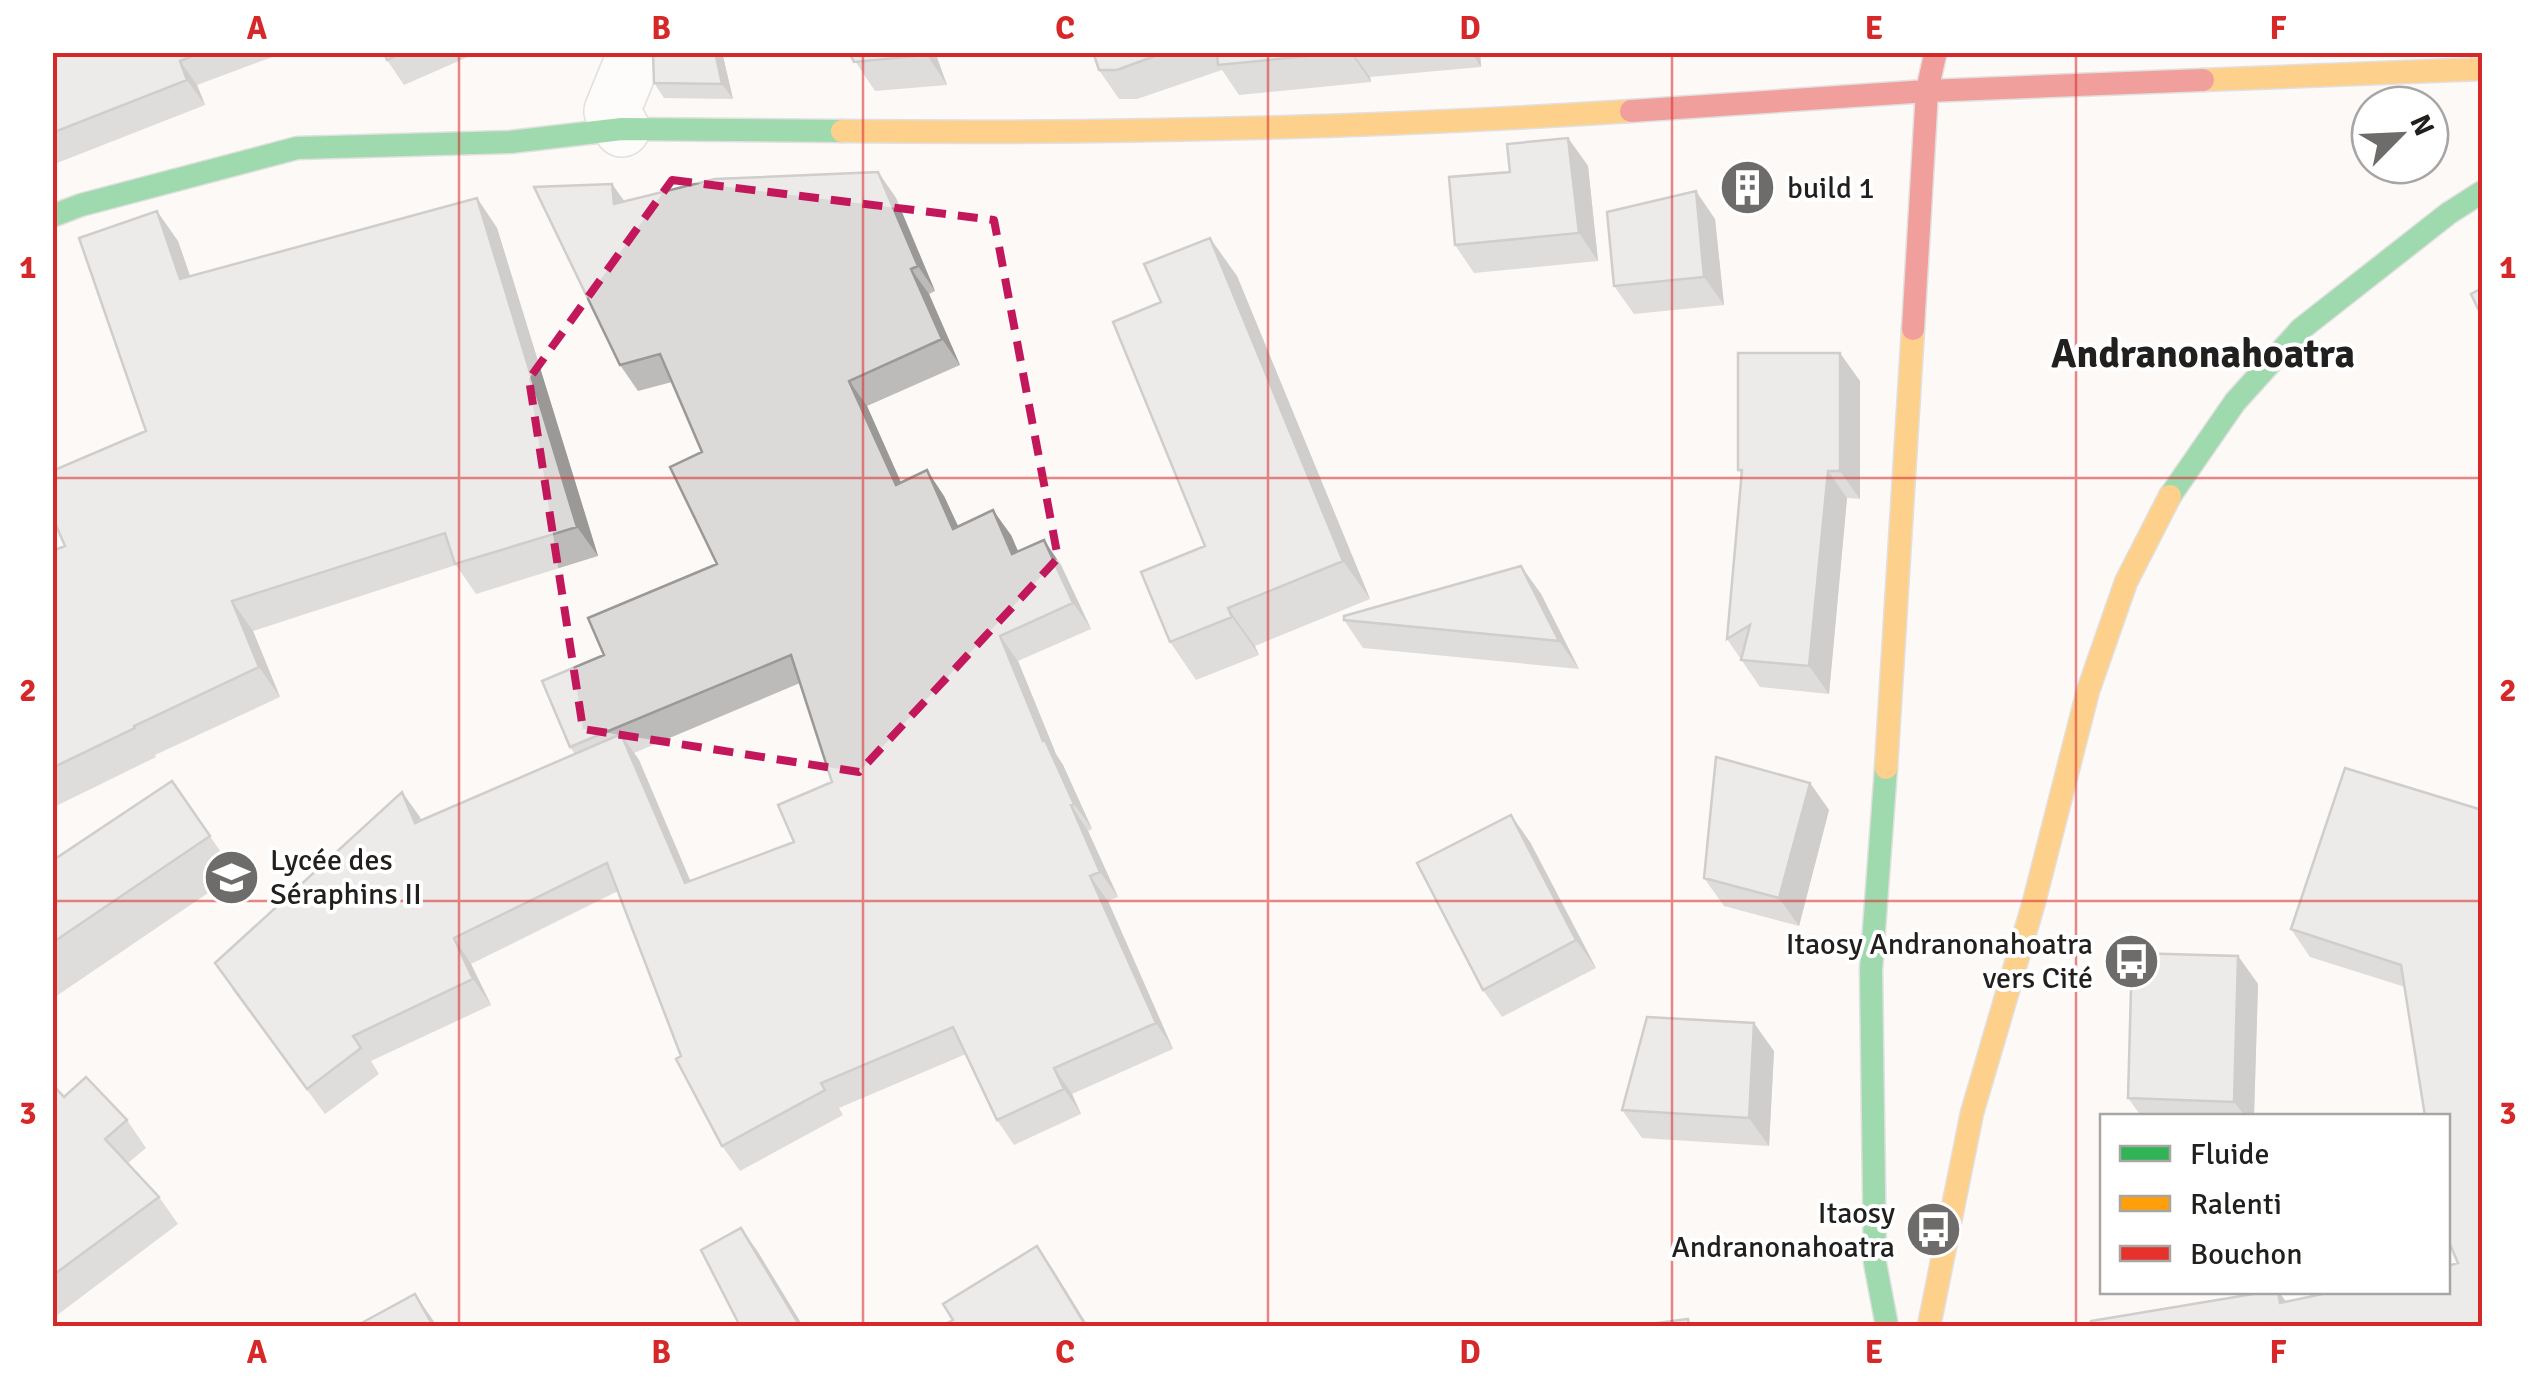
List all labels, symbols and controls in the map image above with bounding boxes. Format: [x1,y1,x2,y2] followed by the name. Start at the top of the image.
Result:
[247,9,268,48] text: A
[651,9,671,48] text: B
[1055,9,1075,48] text: C
[1459,9,1481,48] text: D
[1865,9,1883,48] text: E
[2269,9,2287,48] text: F
[2350,85,2450,185] north arrow
[2402,109,2441,141] text: N
[1718,158,1778,218] building icon: build 1
[1787,170,1875,207] place label: build 1
[19,248,37,287] text: 1
[2499,248,2517,287] text: 1
[2051,329,2355,379] district label: Andranonahoatra
[19,671,37,710] text: 2
[2499,671,2517,710] text: 2
[270,842,422,913] place label: Lycée des Séraphins II
[201,847,261,907] school or university icon: Lycée des Séraphins II
[1786,926,2093,997] place label: Itaosy Andranonahoatra vers Cité
[2102,931,2162,991] bus stop icon: Itaosy Andranonahoatra vers Cité
[19,1094,37,1133] text: 3
[2499,1094,2517,1133] text: 3
[2100,1114,2450,1294] legend
[2190,1136,2269,1173] text: Fluide
[2190,1186,2282,1223] text: Ralenti
[1671,1195,1895,1266] place label: Itaosy Andranonahoatra
[1904,1200,1964,1260] bus stop icon: Itaosy Andranonahoatra
[2190,1236,2303,1273] text: Bouchon
[247,1333,268,1372] text: A
[651,1333,671,1372] text: B
[1055,1333,1075,1372] text: C
[1459,1333,1481,1372] text: D
[1865,1333,1883,1372] text: E
[2269,1333,2287,1372] text: F

